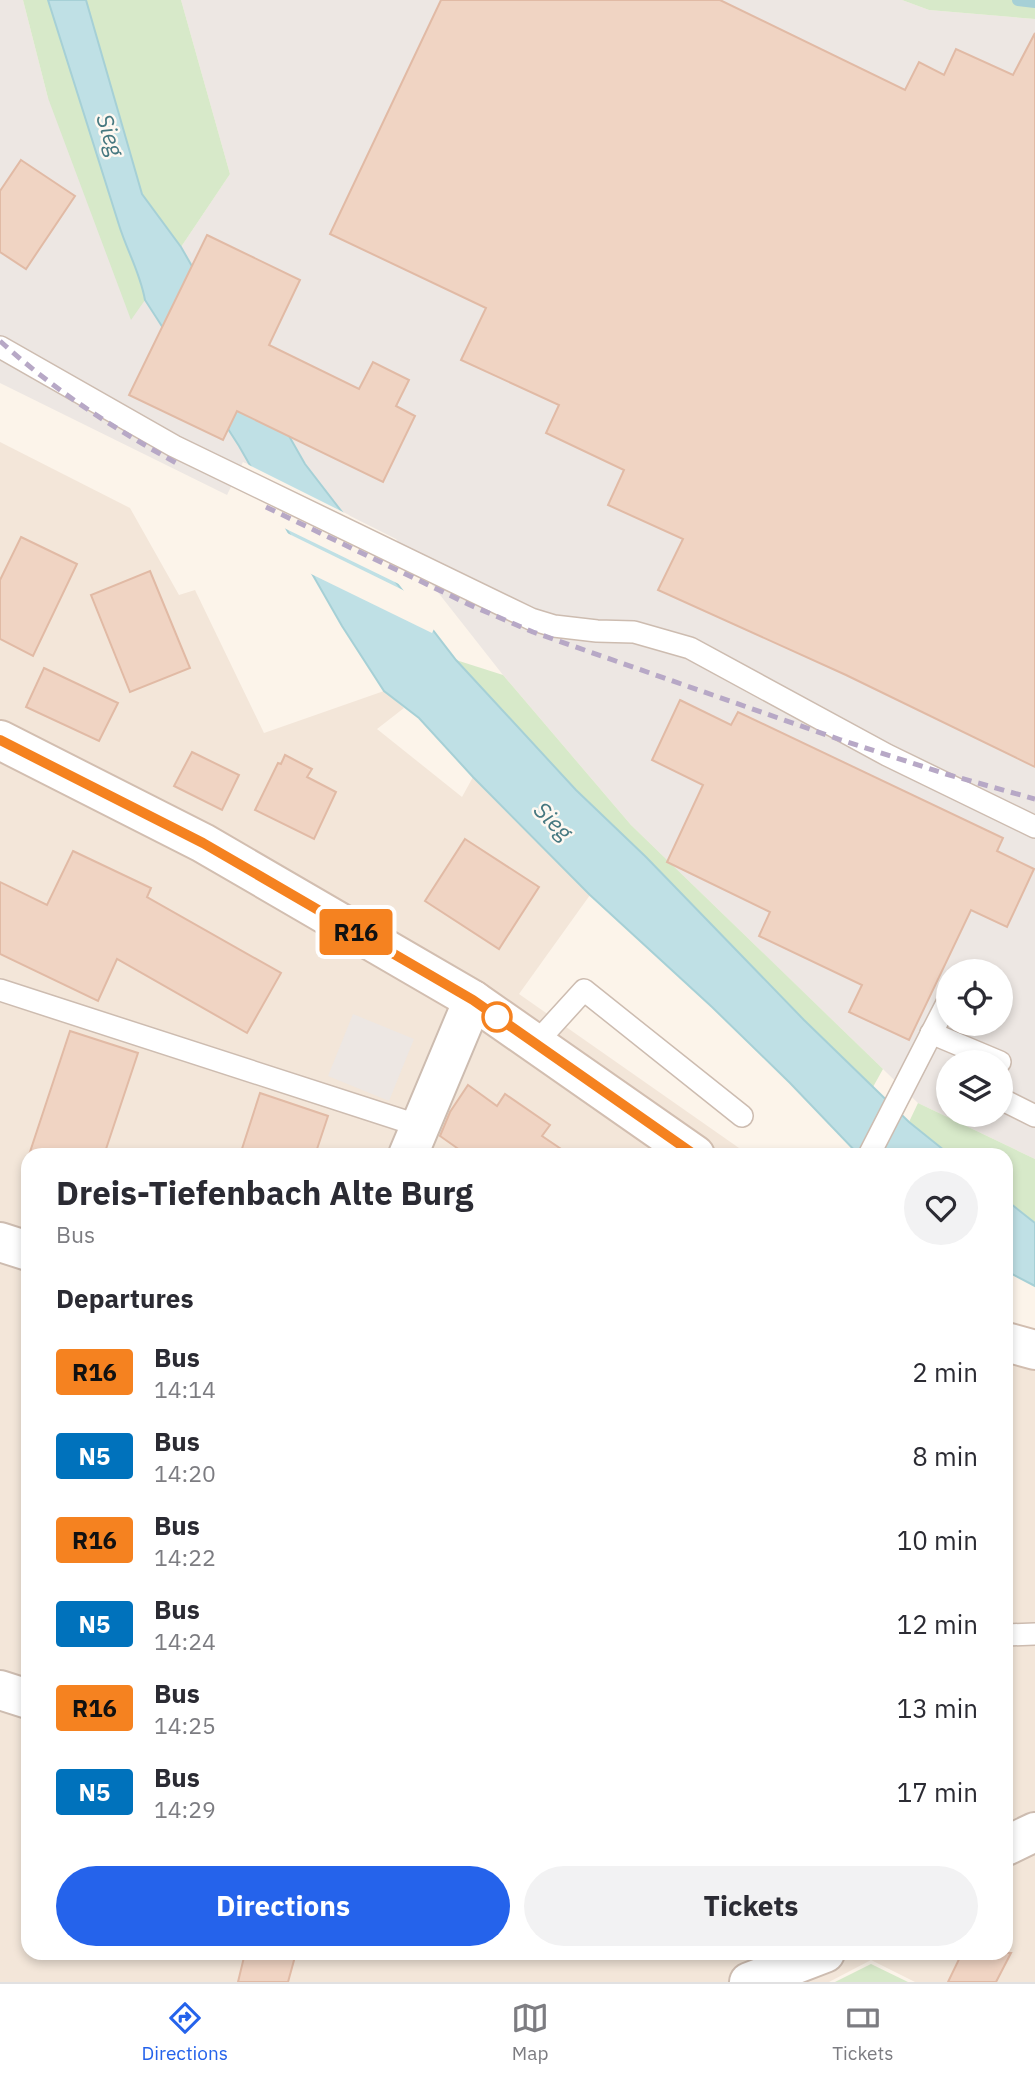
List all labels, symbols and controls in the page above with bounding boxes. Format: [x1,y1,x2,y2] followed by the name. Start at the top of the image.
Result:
[90,110,132,161] water label: Sieg
[528,795,580,847] water label: Sieg
[316,909,396,955] line badge: R16
[334,916,378,948] text: R16
[936,959,1013,1127] map controls
[936,959,1013,1036] button: locate
[482,1002,512,1032] unlabelled marker
[936,1050,1013,1127] button: layers
[56,1171,473,1214] text: Dreis-Tiefenbach Alte Burg
[904,1171,978,1245] button: heart
[56,1219,95,1249] text: Bus
[56,1281,194,1315] text: Departures
[154,1340,200,1374] text: Bus
[912,1355,978,1389] text: 2 min
[72,1356,117,1388] text: R16
[154,1374,216,1404] text: 14:14
[154,1424,200,1458] text: Bus
[912,1439,978,1473] text: 8 min
[79,1440,110,1472] text: N5
[154,1458,216,1488] text: 14:20
[154,1508,200,1542] text: Bus
[897,1523,978,1557] text: 10 min
[72,1524,117,1556] text: R16
[154,1542,216,1572] text: 14:22
[154,1592,200,1626] text: Bus
[897,1607,978,1641] text: 12 min
[79,1608,110,1640] text: N5
[154,1626,216,1656] text: 14:24
[154,1676,200,1710] text: Bus
[897,1691,978,1725] text: 13 min
[72,1692,117,1724] text: R16
[154,1710,216,1740] text: 14:25
[154,1760,200,1794] text: Bus
[897,1775,978,1809] text: 17 min
[79,1776,110,1808] text: N5
[154,1794,216,1824] text: 14:29
[56,1866,510,1946] button: Directions
[524,1866,978,1946] button: Tickets
[142,1999,228,2065] tab: Directions
[511,1999,549,2065] tab: Map
[832,1999,893,2065] tab: Tickets

